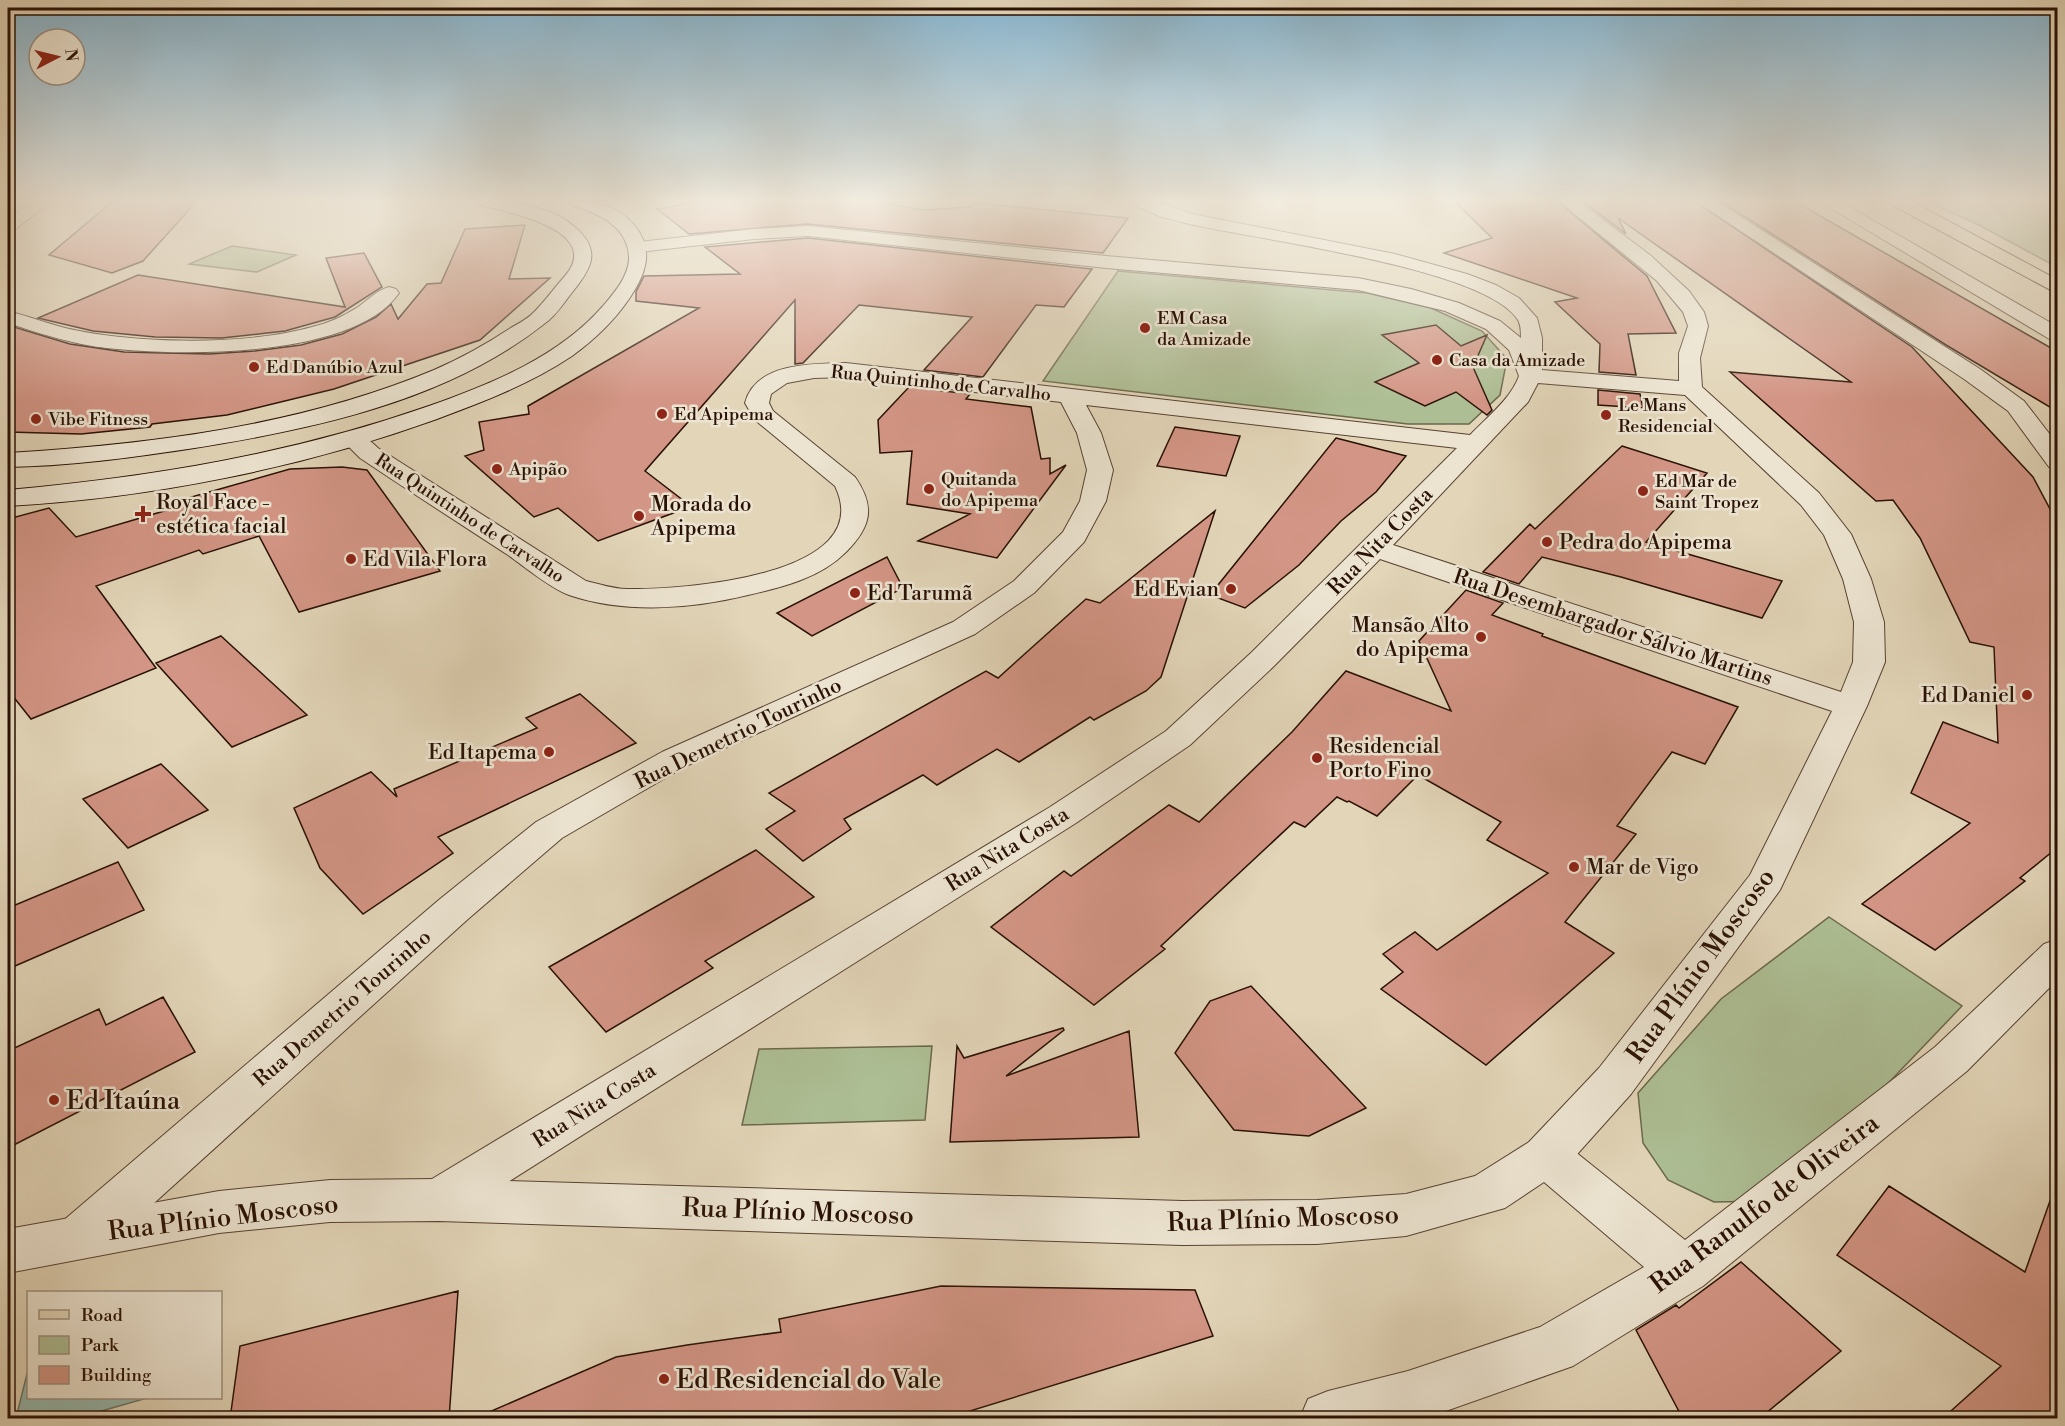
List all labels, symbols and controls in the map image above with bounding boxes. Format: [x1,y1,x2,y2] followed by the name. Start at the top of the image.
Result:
[27,27,87,87] north arrow
[60,48,82,63] text: N
[1157,307,1251,351] place label: EM Casa da Amizade
[1138,321,1152,335] marker: EM Casa da Amizade
[1449,349,1585,372] place label: Casa da Amizade
[1430,353,1444,367] marker: Casa da Amizade
[266,356,404,379] place label: Ed Danúbio Azul
[247,360,261,374] marker: Ed Danúbio Azul
[830,360,1052,406] street label: Rua Quintinho de Carvalho
[1618,394,1713,438] place label: Le Mans Residencial
[674,403,774,426] place label: Ed Apipema
[655,407,669,421] marker: Ed Apipema
[47,408,148,431] place label: Vibe Fitness
[1599,408,1613,422] marker: Le Mans Residencial
[29,412,43,426] marker: Vibe Fitness
[371,449,569,588] street label: Rua Quintinho de Carvalho
[508,458,567,481] place label: Apipão
[490,462,504,476] marker: Apipão
[941,468,1039,512] place label: Quitanda do Apipema
[1655,470,1759,514] place label: Ed Mar de Saint Tropez
[922,482,936,496] marker: Quitanda do Apipema
[1323,482,1439,601] street label: Rua Nita Costa
[1636,484,1650,498] marker: Ed Mar de Saint Tropez
[156,490,286,540] place label: Royal Face - estética facial
[650,492,752,542] place label: Morada do Apipema
[134,505,152,523] marker: Royal Face - estética facial
[632,509,646,523] marker: Morada do Apipema
[1559,530,1732,556] place label: Pedra do Apipema
[1540,535,1554,549] marker: Pedra do Apipema
[363,547,488,573] place label: Ed Vila Flora
[344,552,358,566] marker: Ed Vila Flora
[1450,564,1776,692] street label: Rua Desembargador Sálvio Martins
[1134,577,1219,603] place label: Ed Evian
[867,581,973,607] place label: Ed Tarumã
[1224,582,1238,596] marker: Ed Evian
[848,586,862,600] marker: Ed Tarumã
[1352,613,1469,663] place label: Mansão Alto do Apipema
[1474,630,1488,644] marker: Mansão Alto do Apipema
[631,672,846,795] street label: Rua Demetrio Tourinho
[1921,683,2015,709] place label: Ed Daniel
[2020,688,2034,702] marker: Ed Daniel
[1329,734,1440,784] place label: Residencial Porto Fino
[428,740,537,766] place label: Ed Itapema
[542,745,556,759] marker: Ed Itapema
[1310,751,1324,765] marker: Residencial Porto Fino
[941,801,1074,898] street label: Rua Nita Costa
[1586,855,1699,881] place label: Mar de Vigo
[1567,860,1581,874] marker: Mar de Vigo
[1620,862,1782,1069] street label: Rua Plínio Moscoso
[248,924,437,1093] street label: Rua Demetrio Tourinho
[528,1057,661,1154] street label: Rua Nita Costa
[66,1085,181,1117] place label: Ed Itaúna
[47,1093,61,1107] marker: Ed Itaúna
[1644,1107,1886,1300] street label: Rua Ranulfo de Oliveira
[106,1188,340,1248] street label: Rua Plínio Moscoso
[681,1192,915,1232] street label: Rua Plínio Moscoso
[1166,1199,1400,1239] street label: Rua Plínio Moscoso
[27,1291,222,1399] legend
[81,1304,124,1327] text: Road
[81,1334,120,1357] text: Park
[80,1364,152,1387] text: Building
[676,1364,941,1396] place label: Ed Residencial do Vale
[657,1372,671,1386] marker: Ed Residencial do Vale

